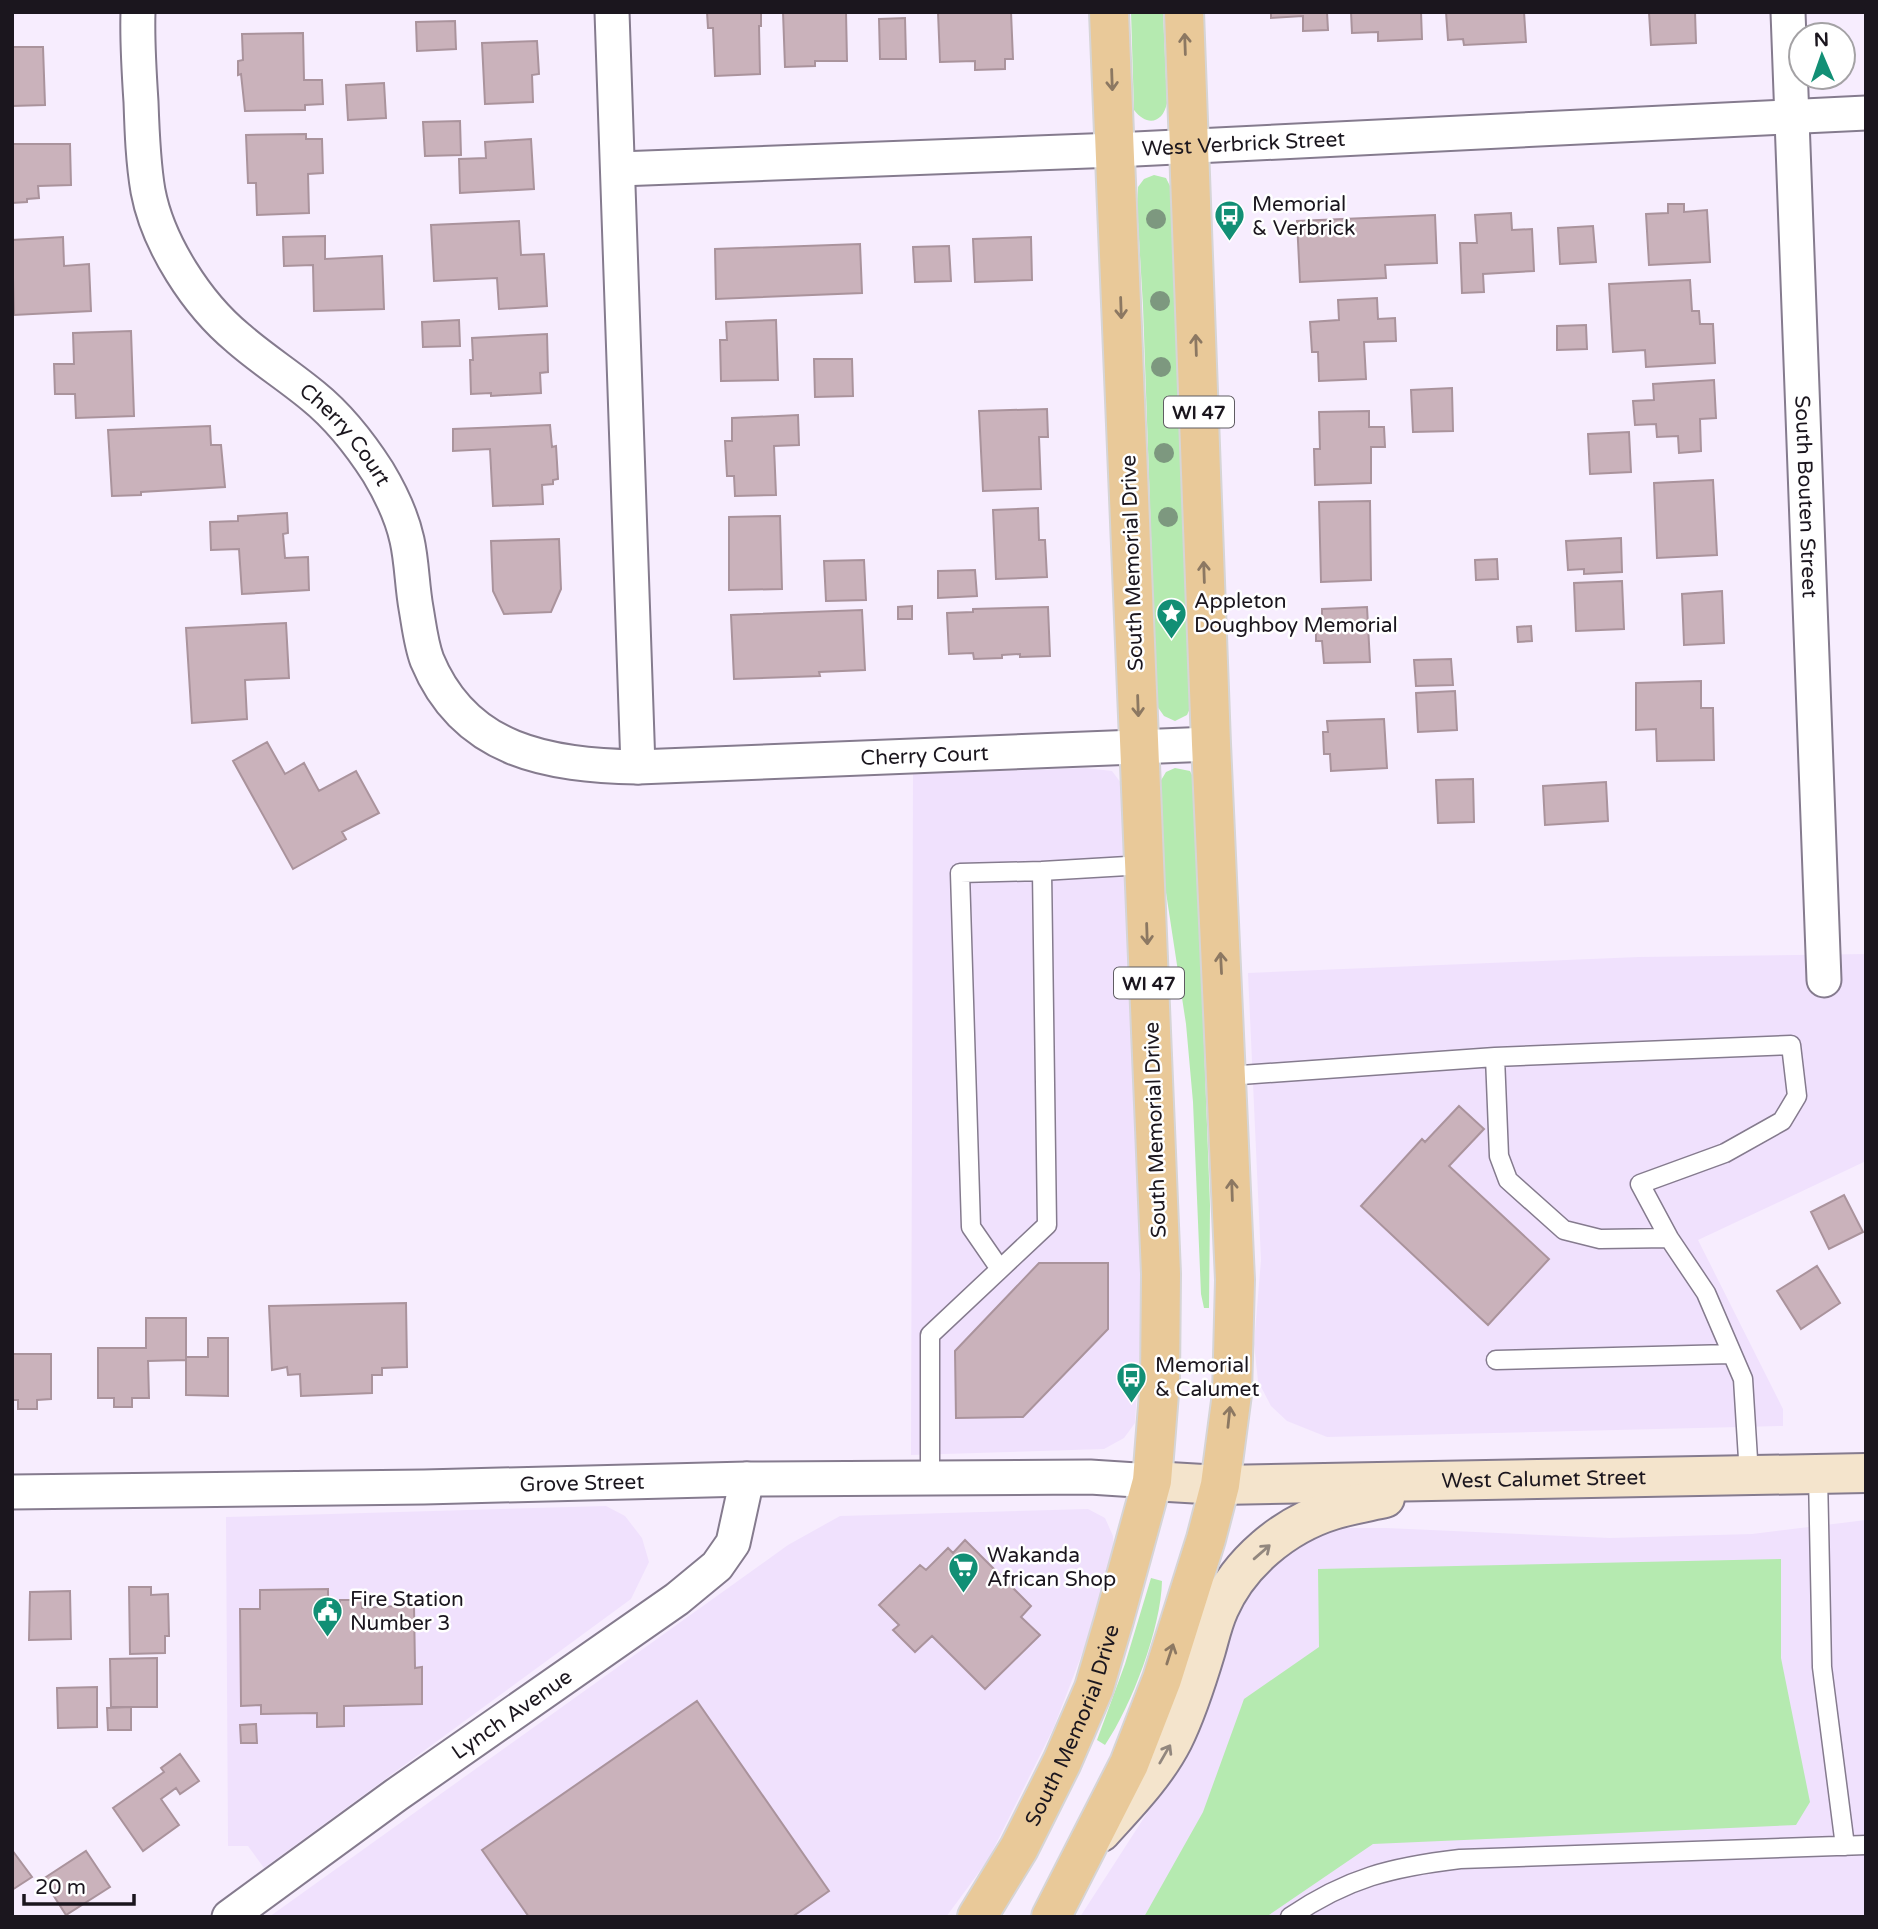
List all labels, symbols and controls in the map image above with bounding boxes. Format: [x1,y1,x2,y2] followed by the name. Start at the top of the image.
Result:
[1787,21,1857,91] north arrow
[1813,29,1829,51] text: N
[1179,33,1192,56] one-way arrow
[1105,69,1119,92] one-way arrow
[1141,127,1346,162] street label: West Verbrick Street
[1252,192,1355,241] place label: Memorial & Verbrick
[1212,199,1246,243] bus stop icon: Memorial & Verbrick
[1115,296,1128,319] one-way arrow
[1190,334,1203,357] one-way arrow
[294,378,395,490] street label: Cherry Court
[1789,395,1822,599] street label: South Bouten Street
[1164,396,1234,428] road number: WI 47
[1116,454,1149,671] street label: South Memorial Drive
[1198,561,1211,584] one-way arrow
[1194,589,1398,638] place label: Appleton Doughboy Memorial
[1154,596,1188,640] place icon: Appleton Doughboy Memorial
[1131,695,1144,718] one-way arrow
[860,741,989,771] street label: Cherry Court
[1140,922,1153,945] one-way arrow
[1215,952,1228,975] one-way arrow
[1114,967,1184,998] road number: WI 47
[1139,1021,1172,1238] street label: South Memorial Drive
[1225,1179,1238,1202] one-way arrow
[1155,1353,1259,1402] place label: Memorial & Calumet
[1115,1360,1149,1404] bus stop icon: Memorial & Calumet
[1223,1407,1236,1429] one-way arrow
[1441,1465,1646,1494] street label: West Calumet Street
[519,1470,645,1498] street label: Grove Street
[987,1543,1116,1592] place label: Wakanda African Shop
[1252,1544,1270,1560] one-way arrow
[947,1550,981,1594] supermarket icon: Wakanda African Shop
[350,1587,464,1636] place label: Fire Station Number 3
[310,1594,344,1638] public building icon: Fire Station Number 3
[1020,1622,1125,1830] street label: South Memorial Drive
[1165,1644,1177,1666] one-way arrow
[447,1664,577,1765] street label: Lynch Avenue
[1158,1744,1172,1764] one-way arrow
[24,1862,135,1906] scale bar
[35,1875,86,1900] text: 20 m

